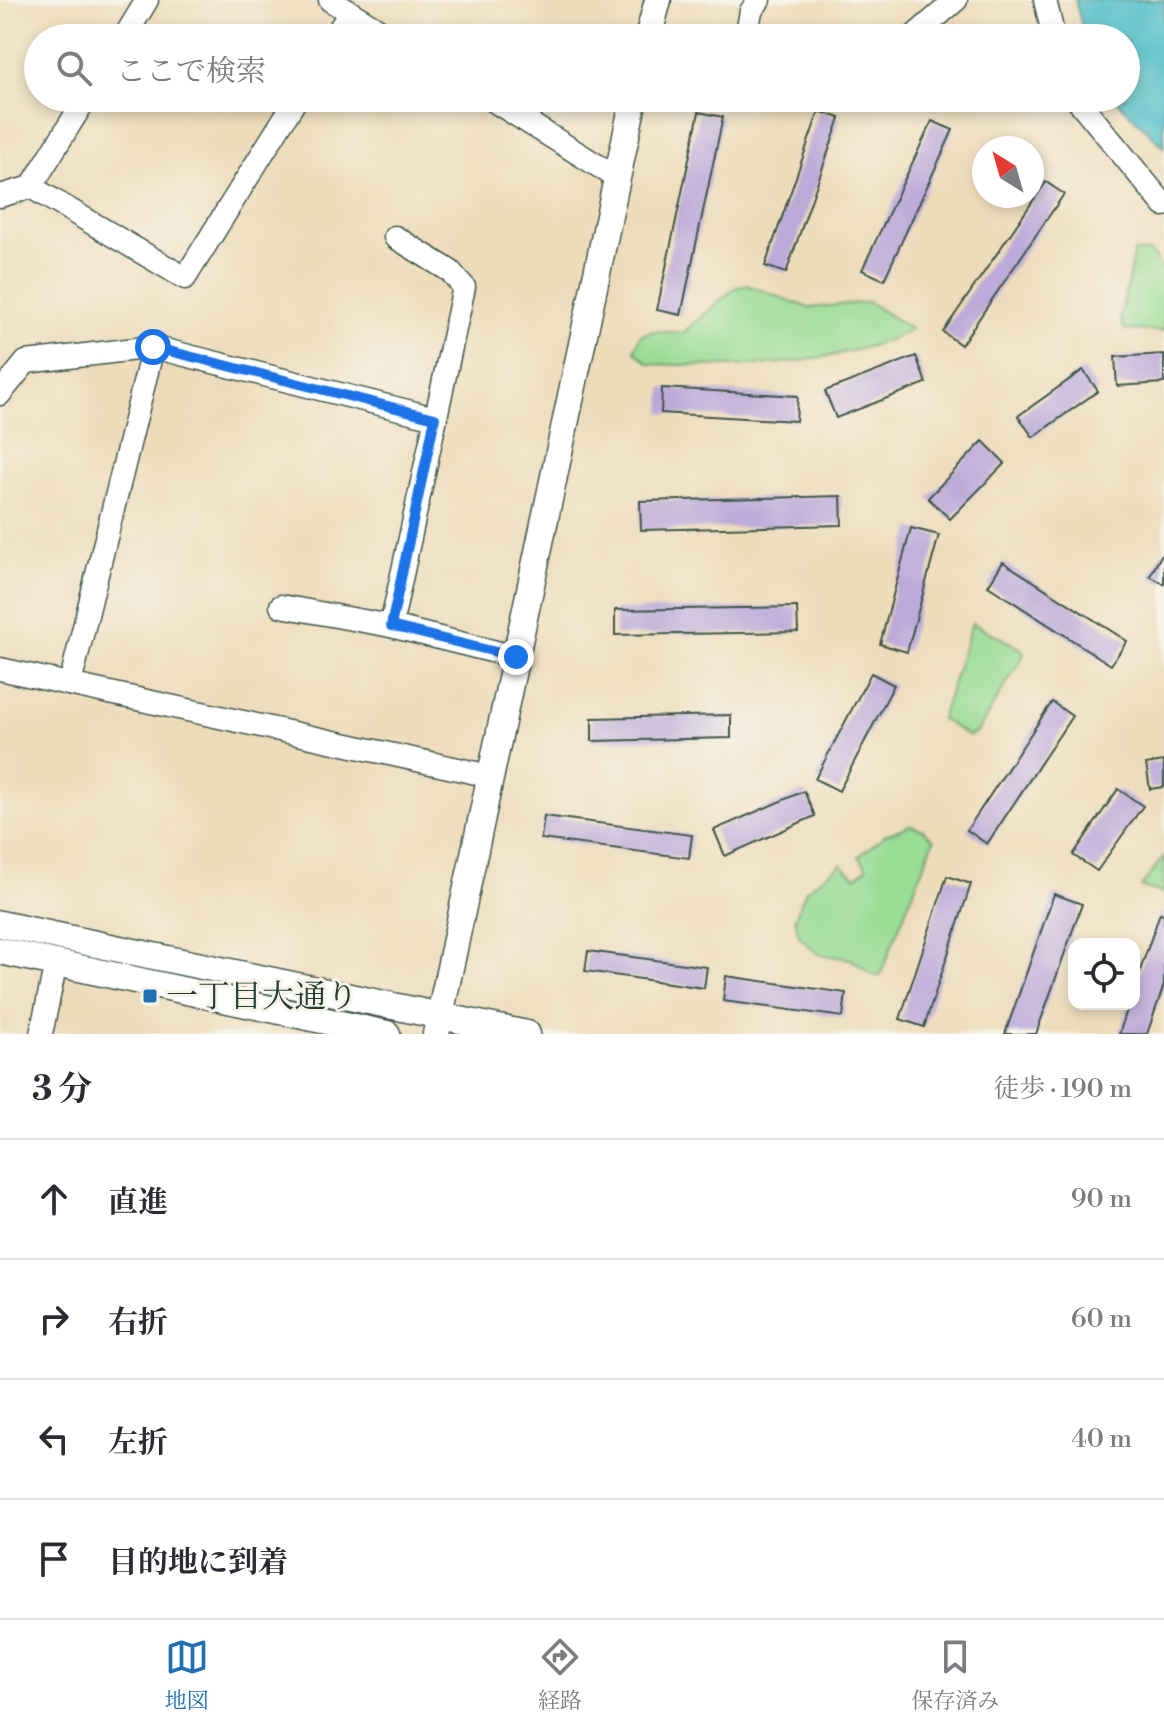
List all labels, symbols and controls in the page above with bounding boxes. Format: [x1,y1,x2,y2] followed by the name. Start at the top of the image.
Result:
[24,24,1140,112] search box
[52,46,96,90] icon: search
[116,53,266,91] text: ここで検索
[972,136,1044,208] north arrow
[135,329,171,365] route start
[498,639,534,675] route end
[1068,938,1140,1010] map controls
[1068,938,1140,1010] button: locate
[166,977,358,1017] place label: 一丁目大通り
[141,987,159,1005] marker: 一丁目大通り
[32,1069,92,1111] text: 3 分
[994,1073,1132,1105] text: 徒歩 · 190 m
[32,1177,76,1221] icon: ahead
[1071,1183,1132,1215] text: 90 m
[108,1184,168,1222] text: 直進
[32,1297,76,1341] icon: right
[1071,1303,1132,1335] text: 60 m
[108,1304,168,1342] text: 右折
[32,1417,76,1461] icon: left
[1071,1423,1132,1455] text: 40 m
[108,1424,168,1462] text: 左折
[32,1537,76,1581] icon: arrive
[108,1544,288,1582] text: 目的地に到着
[165,1635,209,1715] tab: 地図
[538,1635,582,1715] tab: 経路
[911,1635,999,1715] tab: 保存済み

